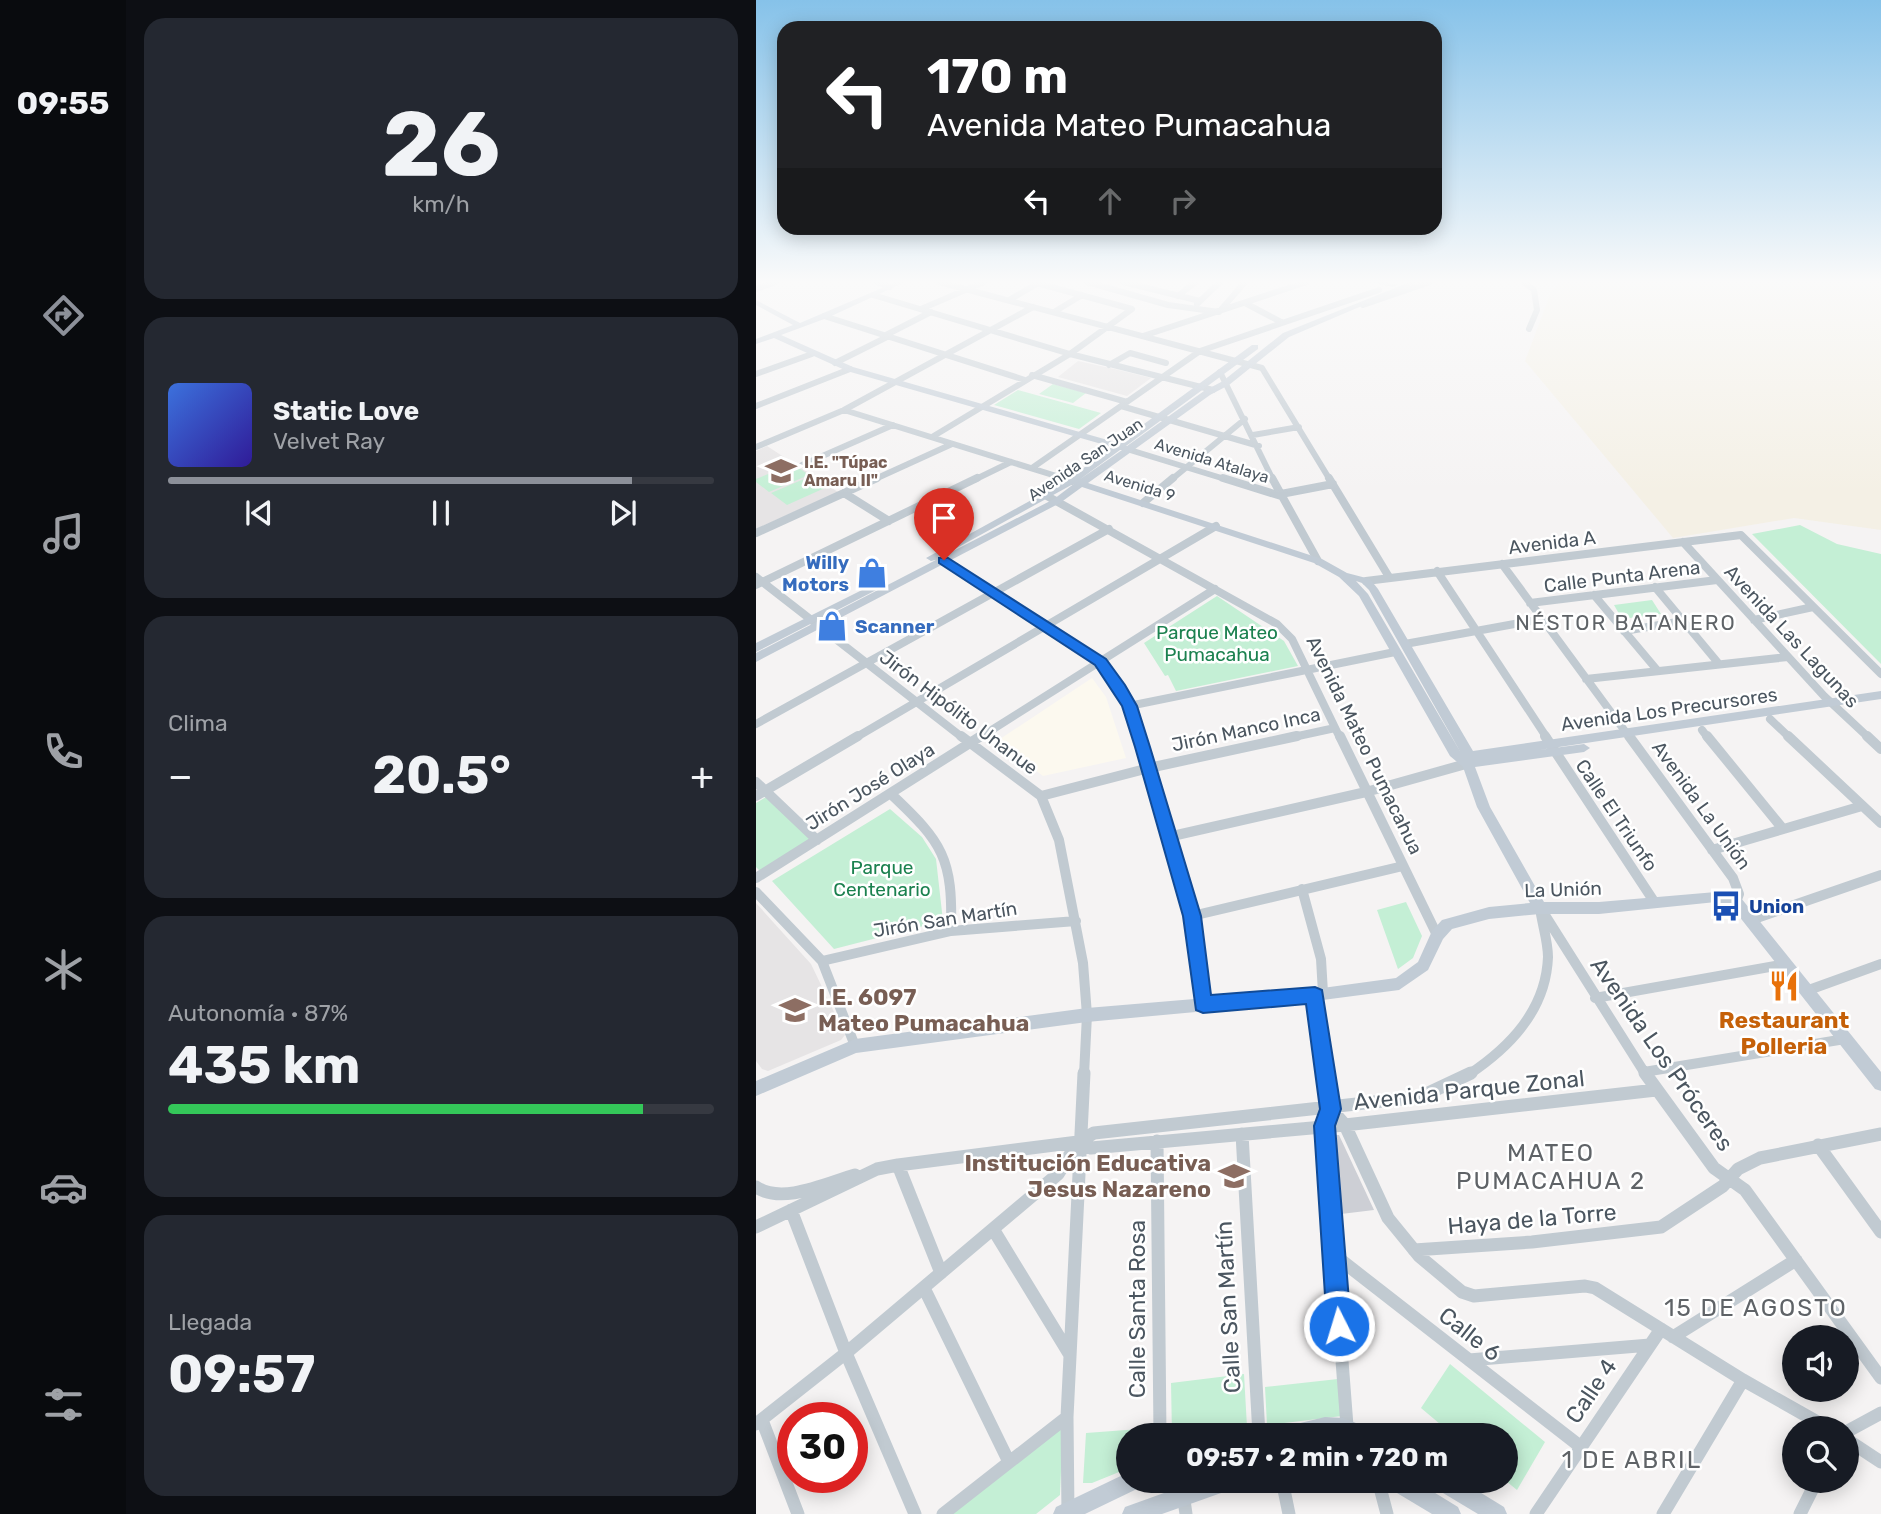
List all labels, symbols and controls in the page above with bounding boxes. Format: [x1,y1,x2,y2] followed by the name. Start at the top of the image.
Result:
[927,47,1068,105] text: 170 m
[812,49,903,140] icon: left
[17,84,109,122] text: 09:55
[382,90,500,198] text: 26
[927,106,1331,144] text: Avenida Mateo Pumacahua
[1018,182,1056,220] icon: left
[1091,182,1129,220] icon: ahead
[1164,182,1202,220] icon: right
[412,190,470,218] text: km/h
[39,291,88,340] icon: directions
[273,396,419,427] text: Static Love
[1024,414,1146,505] street label: Avenida San Juan
[273,427,385,455] text: Velvet Ray
[1152,434,1271,487] street label: Avenida Atalaya
[804,453,888,490] place label: I.E. "Túpac Amaru II"
[764,454,798,488] school or university icon: I.E. "Túpac Amaru II"
[1102,466,1178,505] street label: Avenida 9
[914,488,974,560] pin
[240,494,278,532] icon: previous
[422,494,460,532] icon: pause
[604,494,642,532] icon: next
[925,499,963,537] icon: arrive
[39,509,88,558] icon: music
[1507,526,1597,559] street label: Avenida A
[782,551,850,596] place label: Willy Motors
[855,556,889,590] shop icon: Willy Motors
[1543,556,1701,597] street label: Calle Punta Arena
[1720,560,1864,712] street label: Avenida Las Lagunas
[815,609,849,643] shop icon: Scanner
[1515,610,1737,635] district label: NÉSTOR BATANERO
[855,615,935,638] place label: Scanner
[1156,621,1278,666] park label: Parque Mateo Pumacahua
[1302,632,1428,858] street label: Avenida Mateo Pumacahua
[875,645,1042,779] street label: Jirón Hipólito Unanue
[1559,683,1779,736] street label: Avenida Los Precursores
[1170,702,1323,756] street label: Jirón Manco Inca
[168,709,228,737] text: Clima
[39,727,88,776] icon: phone
[1647,737,1756,874] street label: Avenida La Unión
[802,738,939,835] street label: Jirón José Olaya
[372,744,511,806] text: 20.5°
[168,753,193,799] text: −
[690,753,714,799] text: +
[1571,755,1662,876] street label: Calle El Triunfo
[833,856,931,901] park label: Parque Centenario
[1524,877,1602,902] street label: La Unión
[1709,889,1743,923] bus stop icon: Union
[1749,895,1804,918] place label: Union
[871,897,1019,942] street label: Jirón San Martín
[39,945,88,994] icon: climate
[1585,952,1739,1156] street label: Avenida Los Próceres
[1767,969,1801,1003] restaurant icon: Restaurant Polleria
[818,983,1029,1037] place label: I.E. 6097 Mateo Pumacahua
[778,993,812,1027] school or university icon: I.E. 6097 Mateo Pumacahua
[168,999,348,1027] text: Autonomía · 87%
[1719,1006,1849,1060] place label: Restaurant Polleria
[168,1034,361,1096] text: 435 km
[1352,1064,1586,1116] street label: Avenida Parque Zonal
[1456,1139,1646,1195] district label: MATEO PUMACAHUA 2
[964,1149,1211,1203] place label: Institución Educativa Jesus Nazareno
[1217,1159,1251,1193] school or university icon: Institución Educativa Jesus Nazareno
[39,1163,88,1212] icon: car
[1446,1198,1618,1240] street label: Haya de la Torre
[1123,1220,1151,1398] street label: Calle Santa Rosa
[1210,1220,1246,1394] street label: Calle San Martín
[1302,1289,1376,1363] position arrow
[1664,1294,1848,1322] district label: 15 DE AGOSTO
[1433,1301,1507,1367] street label: Calle 6
[168,1308,252,1336] text: Llegada
[1782,1325,1859,1493] map controls
[1782,1325,1859,1402] button: sound
[168,1343,315,1405] text: 09:57
[1559,1353,1623,1429] street label: Calle 4
[39,1380,88,1429] icon: filters
[777,1402,868,1493] speed limit sign: 30
[1782,1416,1859,1493] button: search
[1186,1442,1448,1473] text: 09:57 · 2 min · 720 m
[1562,1446,1702,1474] district label: 1 DE ABRIL

